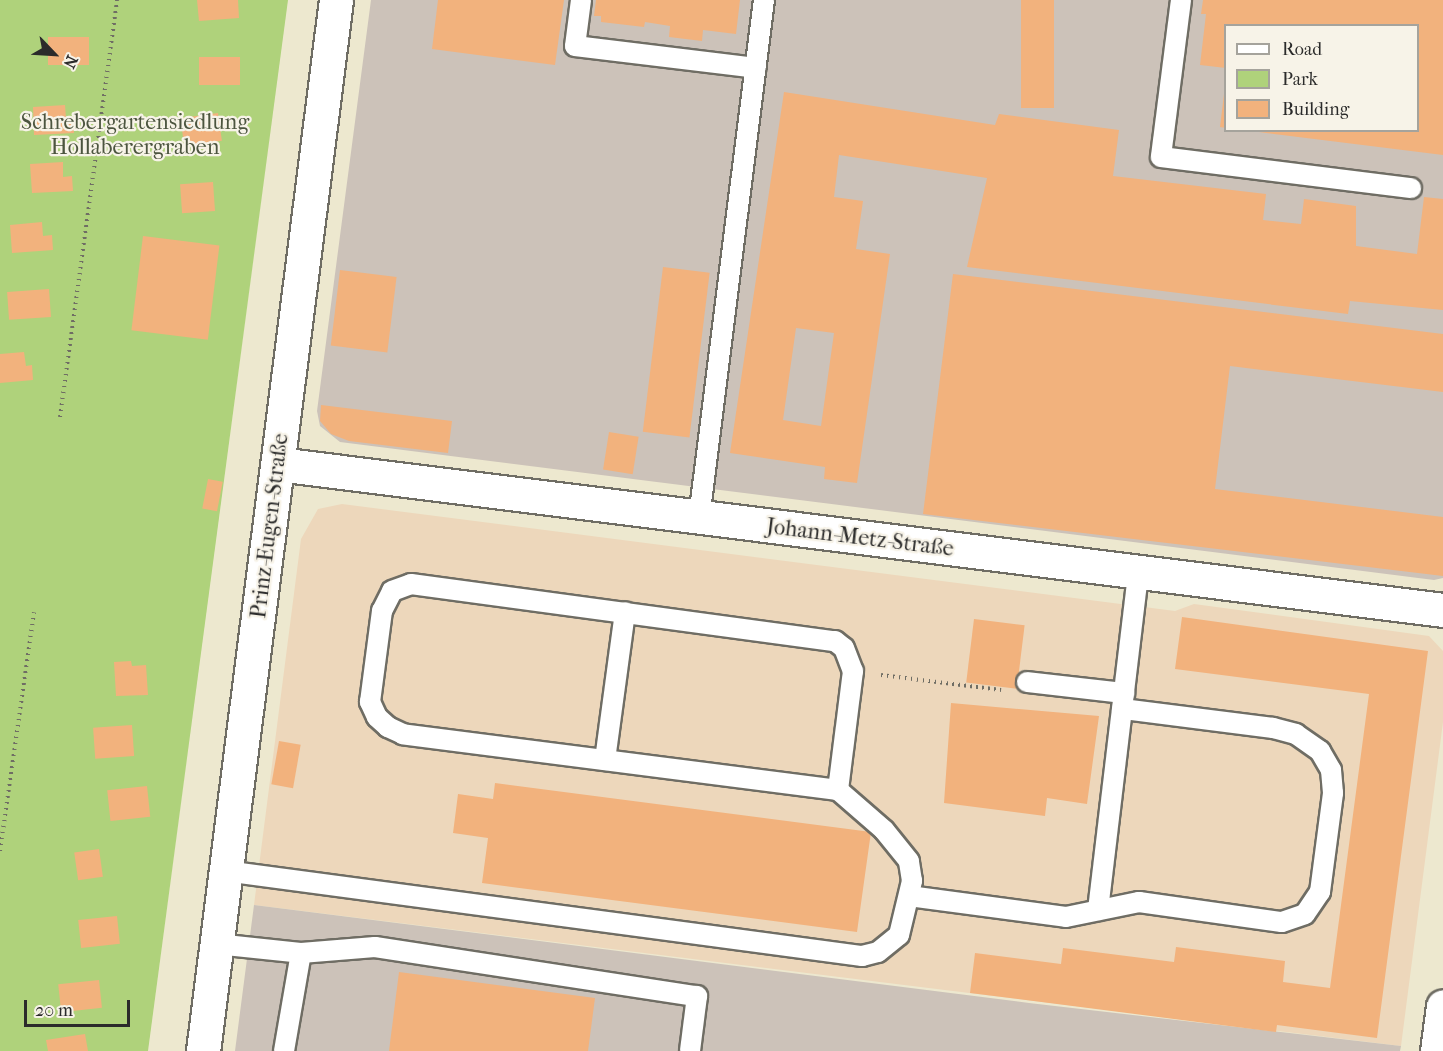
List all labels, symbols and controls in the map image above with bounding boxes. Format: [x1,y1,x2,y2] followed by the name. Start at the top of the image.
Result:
[24,24,84,84] north arrow
[1224,24,1419,132] legend
[1282,39,1322,60] text: Road
[60,52,82,71] text: N
[1282,69,1318,90] text: Park
[1282,99,1349,120] text: Building
[21,109,249,160] park label: Schrebergartensiedlung Hollaberergraben
[246,432,294,620] street label: Prinz-Eugen-Straße
[765,513,955,563] street label: Johann-Metz-Straße
[27,988,134,1026] scale bar
[35,1000,73,1021] text: 20 m

